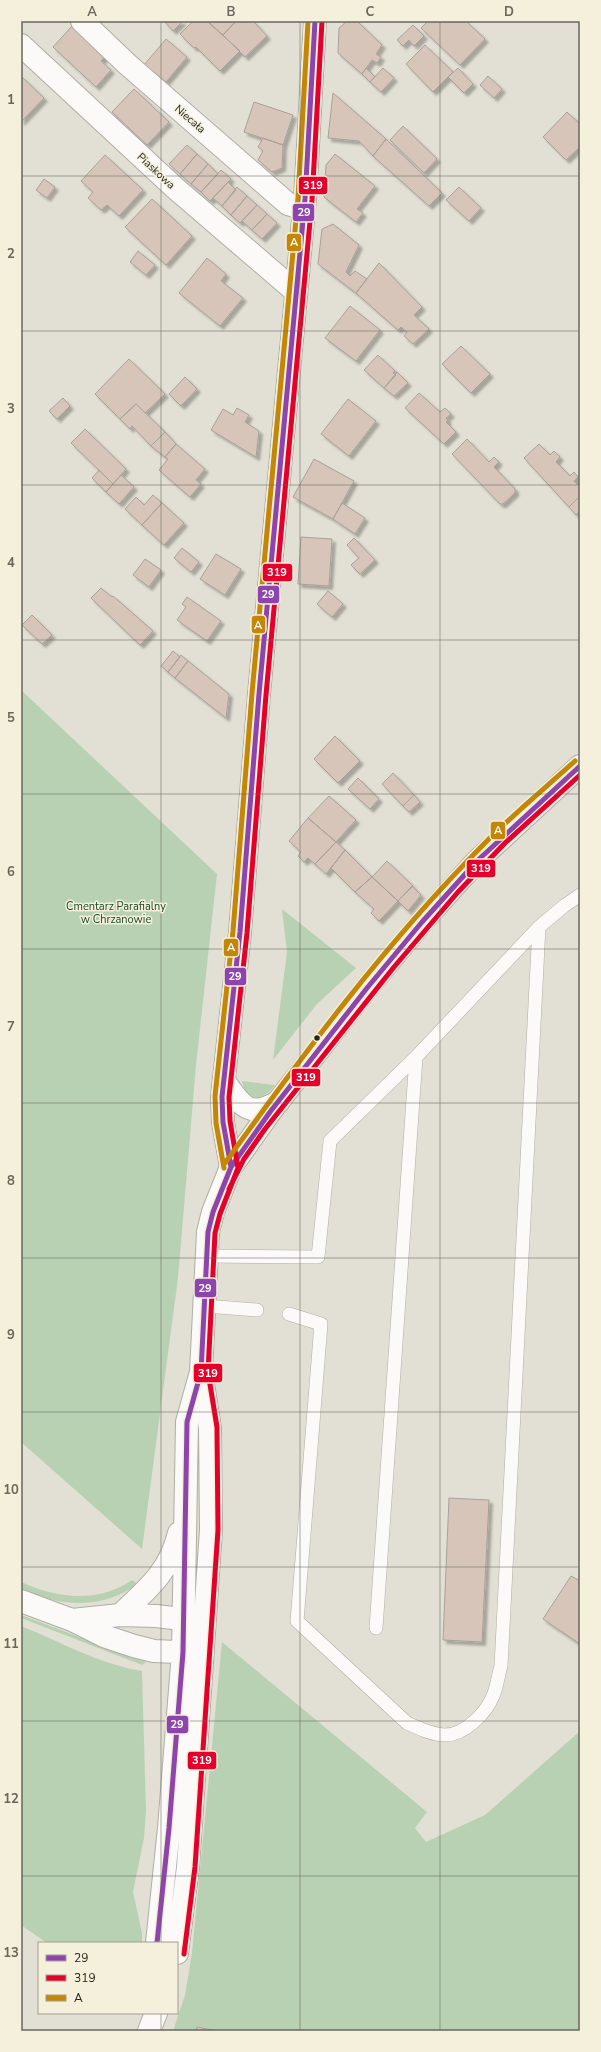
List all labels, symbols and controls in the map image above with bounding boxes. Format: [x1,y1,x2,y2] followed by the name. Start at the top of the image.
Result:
[87,3,97,21] text: A
[227,3,236,21] text: B
[366,3,375,21] text: C
[504,3,514,21] text: D
[7,91,15,109] text: 1
[171,101,209,137] street label: Niecała
[134,149,178,193] street label: Piaskowa
[298,176,328,195] line badge: 319
[303,178,323,193] text: 319
[292,203,315,222] line badge: 29
[297,205,311,220] text: 29
[286,233,302,252] line badge: A
[290,235,299,250] text: A
[7,245,15,263] text: 2
[7,400,15,418] text: 3
[7,554,15,572] text: 4
[262,563,293,582] line badge: 319
[267,565,287,580] text: 319
[257,585,280,604] line badge: 29
[261,587,275,602] text: 29
[251,615,266,634] line badge: A
[254,618,263,633] text: A
[7,709,15,727] text: 5
[490,821,506,840] line badge: A
[494,823,503,838] text: A
[466,859,496,878] line badge: 319
[471,861,491,876] text: 319
[7,863,15,881] text: 6
[66,899,166,927] park label: Cmentarz Parafialny w Chrzanowie
[223,938,239,957] line badge: A
[227,940,236,955] text: A
[224,967,247,986] line badge: 29
[228,969,242,984] text: 29
[7,1018,15,1036] text: 7
[312,1033,322,1043] unlabelled marker
[291,1068,321,1087] line badge: 319
[296,1070,316,1085] text: 319
[7,1172,15,1190] text: 8
[194,1278,217,1298] line badge: 29
[198,1281,212,1296] text: 29
[7,1326,15,1344] text: 9
[193,1363,223,1383] line badge: 319
[198,1366,218,1381] text: 319
[3,1481,19,1499] text: 10
[3,1635,19,1653] text: 11
[166,1715,189,1734] line badge: 29
[170,1717,184,1732] text: 29
[187,1751,217,1770] line badge: 319
[192,1753,212,1768] text: 319
[3,1790,19,1808] text: 12
[38,1942,178,2014] legend
[3,1944,19,1962] text: 13
[74,1950,88,1966] text: 29
[74,1970,96,1986] text: 319
[74,1990,83,2006] text: A

